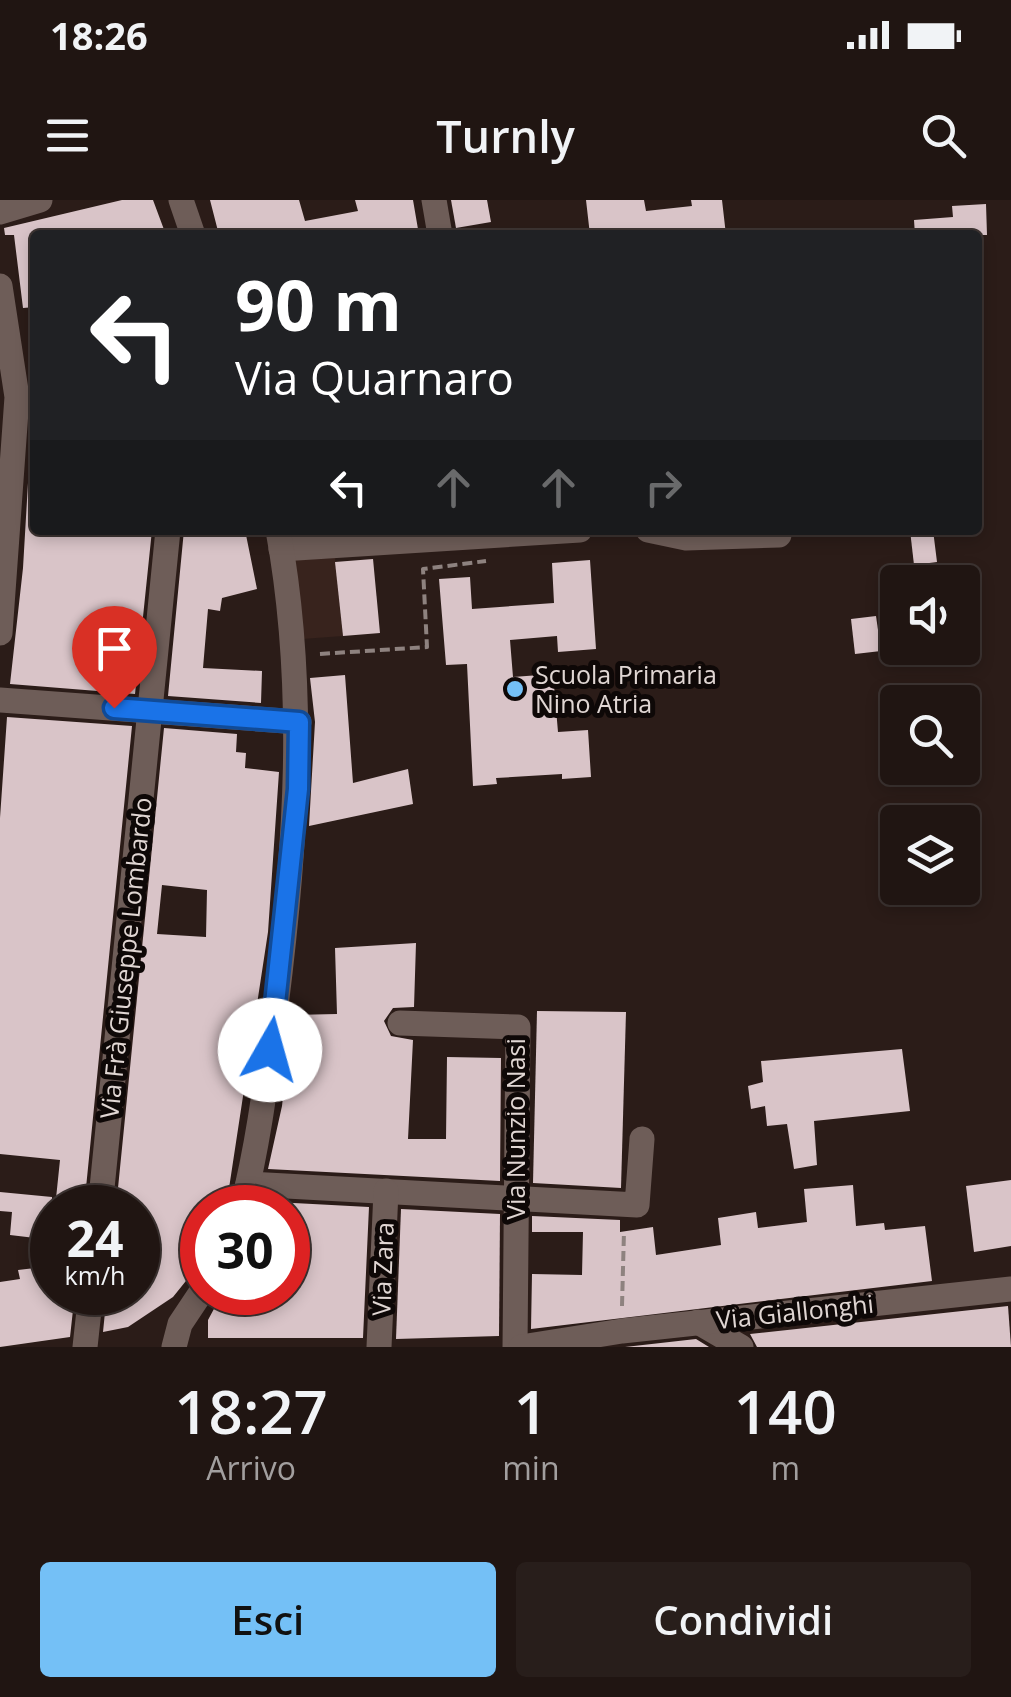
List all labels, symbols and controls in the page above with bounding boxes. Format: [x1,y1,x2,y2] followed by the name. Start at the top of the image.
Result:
[50,9,148,61] text: 18:26
[436,105,575,166] text: Turnly
[40,108,95,163] icon: menu
[916,108,971,163] icon: search
[235,256,402,352] text: 90 m
[70,270,200,400] icon: left
[235,347,514,408] text: Via Quarnaro
[321,460,376,515] icon: left
[426,460,481,515] icon: ahead
[531,460,586,515] icon: ahead
[636,460,691,515] icon: right
[880,565,980,905] map controls
[880,565,980,665] button: sound
[72,606,157,709] pin
[87,621,142,676] icon: arrive
[535,657,717,720] place label: Scuola Primaria Nino Atria
[504,678,526,700] marker: Scuola Primaria Nino Atria
[880,685,980,785] button: search
[91,796,159,1120] street label: Via Frà Giuseppe Lombardo
[880,805,980,905] button: layers
[218,998,322,1102] position arrow
[498,1038,532,1220] street label: Via Nunzio Nasi
[180,1185,310,1315] speed limit sign: 30
[66,1204,124,1272] text: 24
[363,1221,401,1316] street label: Via Zara
[65,1258,125,1292] text: km/h
[714,1286,875,1336] street label: Via Giallonghi
[174,1370,328,1452] text: 18:27
[514,1370,548,1452] text: 1
[734,1370,837,1452] text: 140
[206,1446,296,1489] text: Arrivo
[502,1446,560,1489] text: min
[770,1446,800,1489] text: m
[40,1562,496,1677] button: Esci
[516,1562,971,1677] button: Condividi

